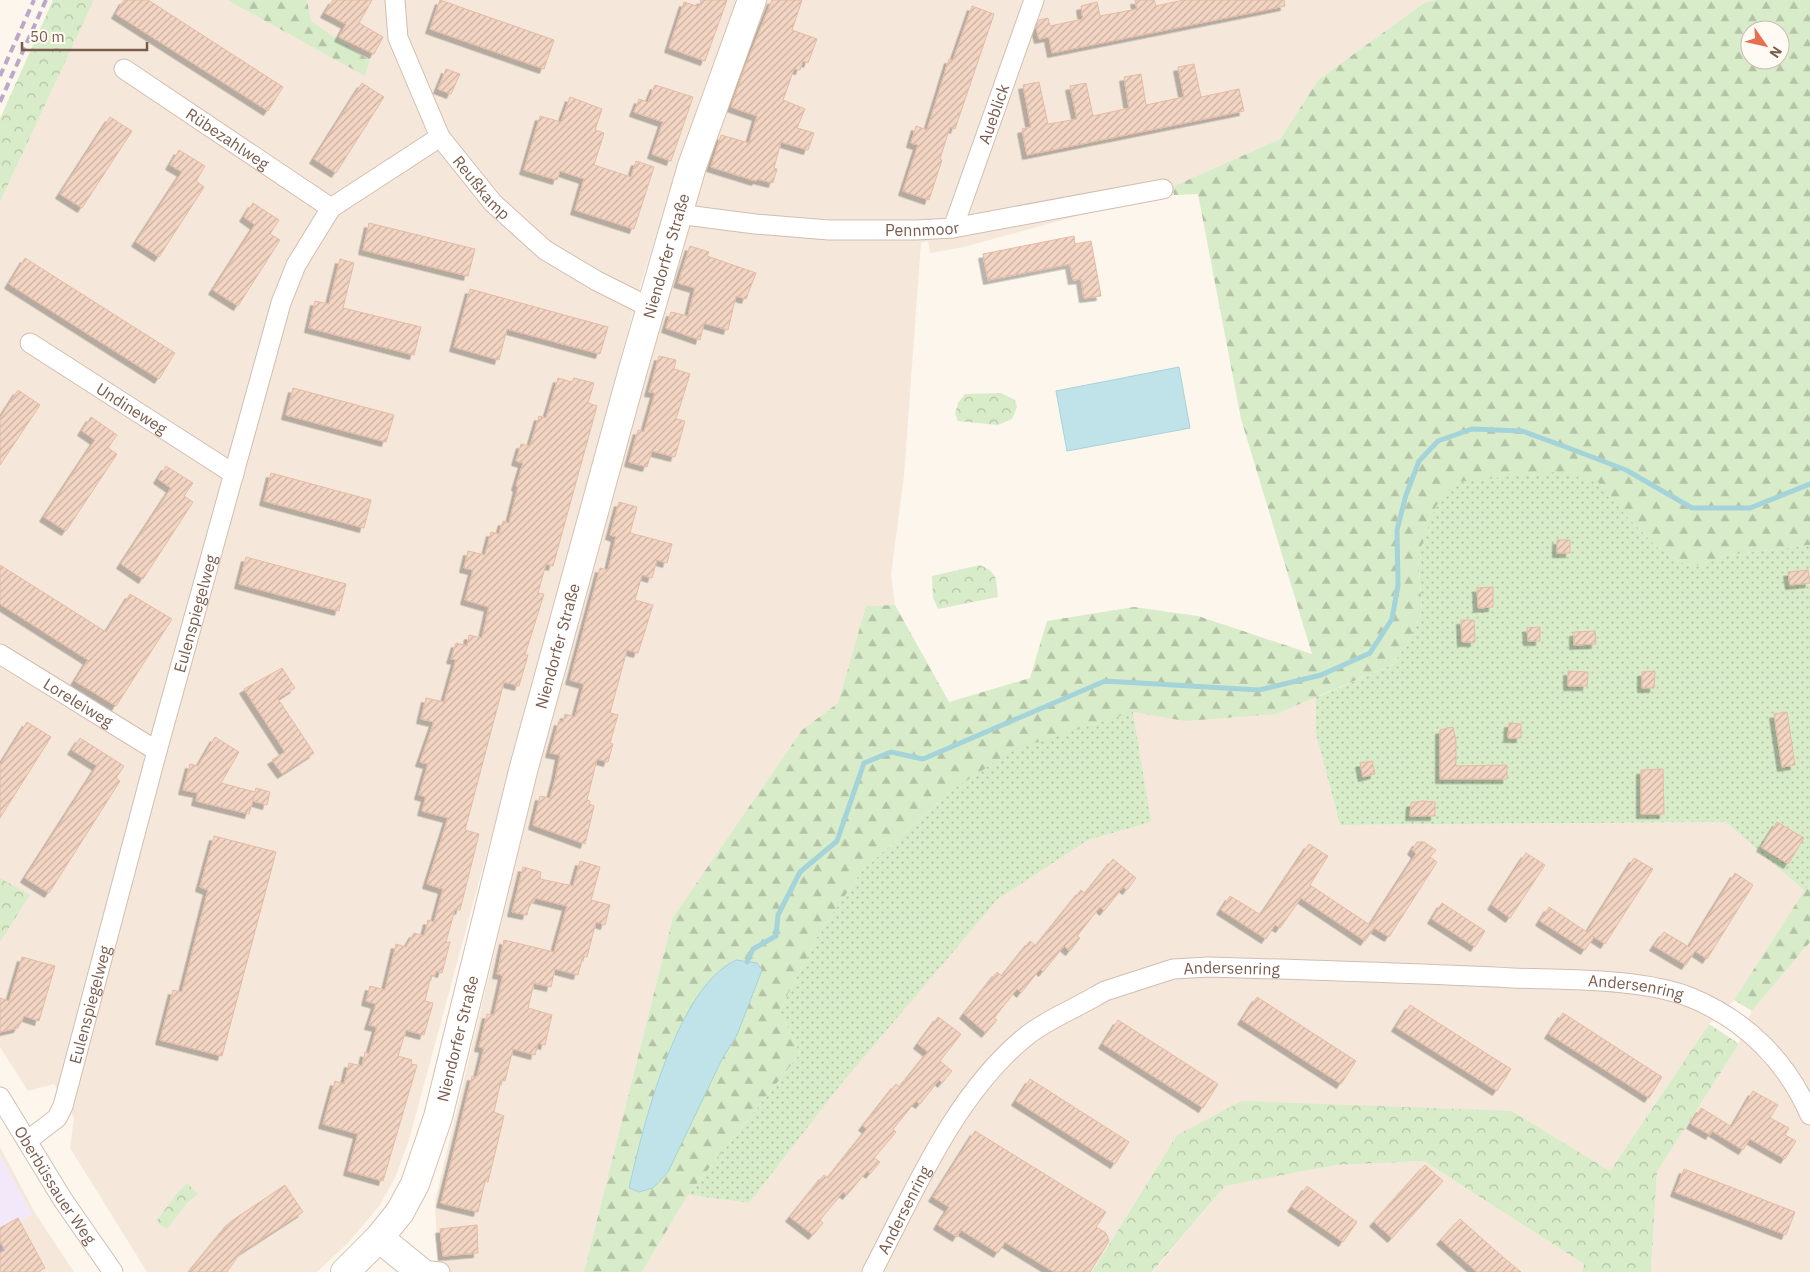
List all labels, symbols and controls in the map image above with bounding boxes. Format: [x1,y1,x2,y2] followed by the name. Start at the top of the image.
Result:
[22,20,148,52] scale bar
[1740,20,1790,70] north arrow
[30,27,65,46] text: 50 m
[1765,43,1786,62] text: N
[974,81,1014,147] street label: Aueblick
[182,104,274,174] street label: Rübezahlweg
[449,151,514,224] street label: Reußkamp
[638,191,694,321] street label: Niendorfer Straße
[885,217,961,240] street label: Pennmoor
[93,378,172,439] street label: Undineweg
[169,552,221,675] street label: Eulenspiegelweg
[531,581,584,711] street label: Niendorfer Straße
[40,673,117,732] street label: Loreleiweg
[65,943,115,1066] street label: Eulenspiegelweg
[1183,957,1281,979] street label: Andersenring
[1588,970,1687,1005] street label: Andersenring
[432,973,482,1104] street label: Niendorfer Straße
[10,1122,101,1248] street label: Oberbüssauer Weg
[873,1162,935,1257] street label: Andersenring

